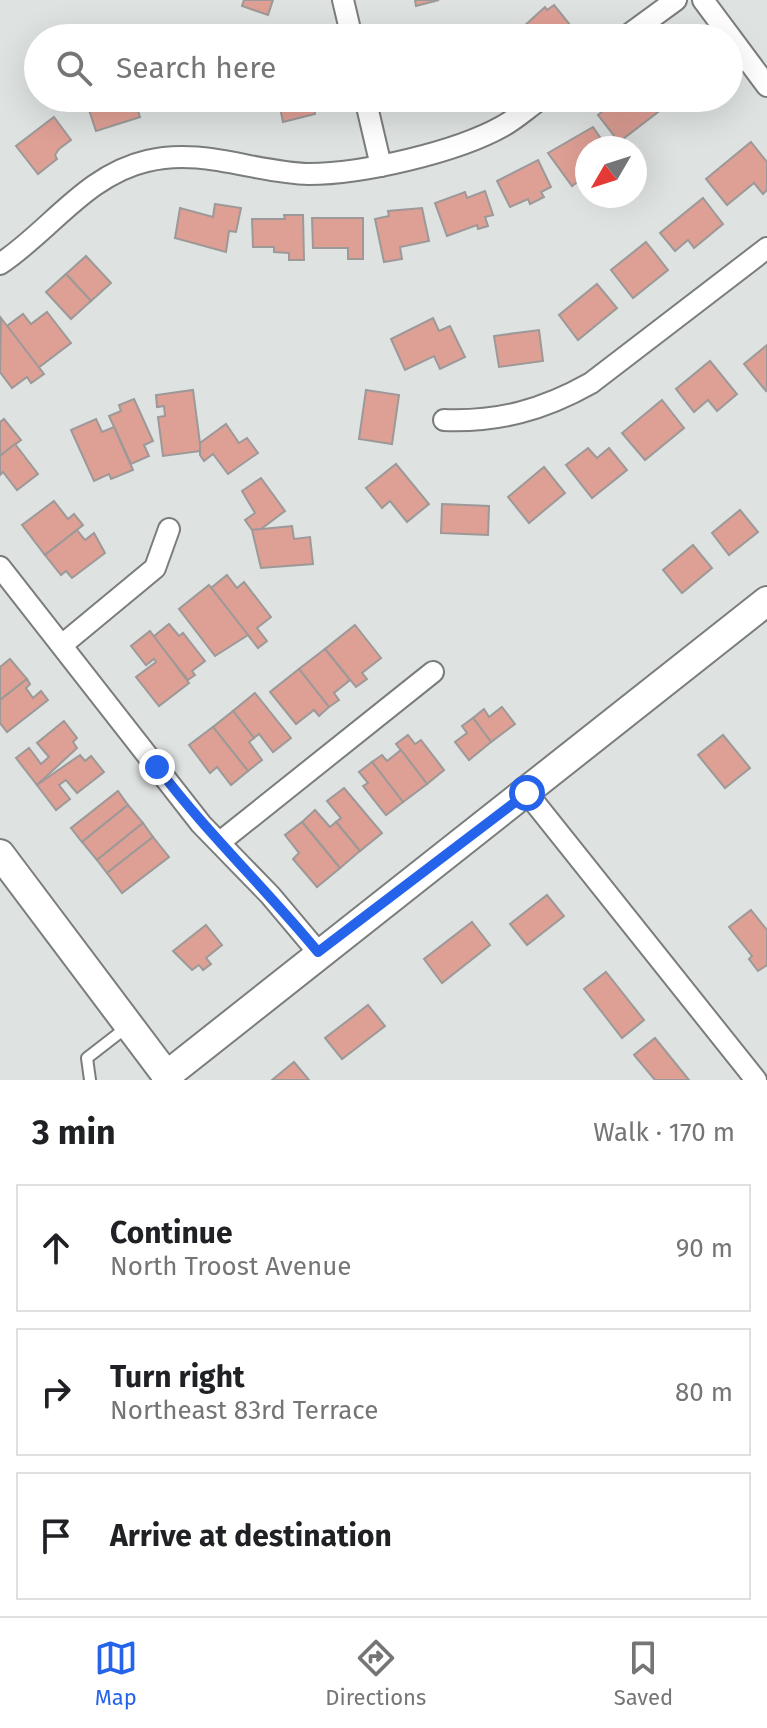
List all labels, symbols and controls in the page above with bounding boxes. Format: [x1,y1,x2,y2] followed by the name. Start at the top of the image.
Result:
[24,24,743,112] search box
[52,46,96,90] icon: search
[116,50,276,86] text: Search here
[575,136,647,208] north arrow
[139,749,175,785] route end
[509,775,545,811] route start
[32,1112,116,1153] text: 3 min
[593,1117,735,1148] text: Walk · 170 m
[110,1215,233,1251] text: Continue
[34,1226,78,1270] icon: ahead
[676,1233,733,1264] text: 90 m
[110,1251,352,1282] text: North Troost Avenue
[110,1359,245,1395] text: Turn right
[34,1370,78,1414] icon: right
[675,1377,733,1408] text: 80 m
[110,1395,378,1426] text: Northeast 83rd Terrace
[34,1514,78,1558] icon: arrive
[110,1518,392,1554] text: Arrive at destination
[94,1636,138,1711] tab: Map
[325,1636,426,1711] tab: Directions
[614,1636,673,1711] tab: Saved

